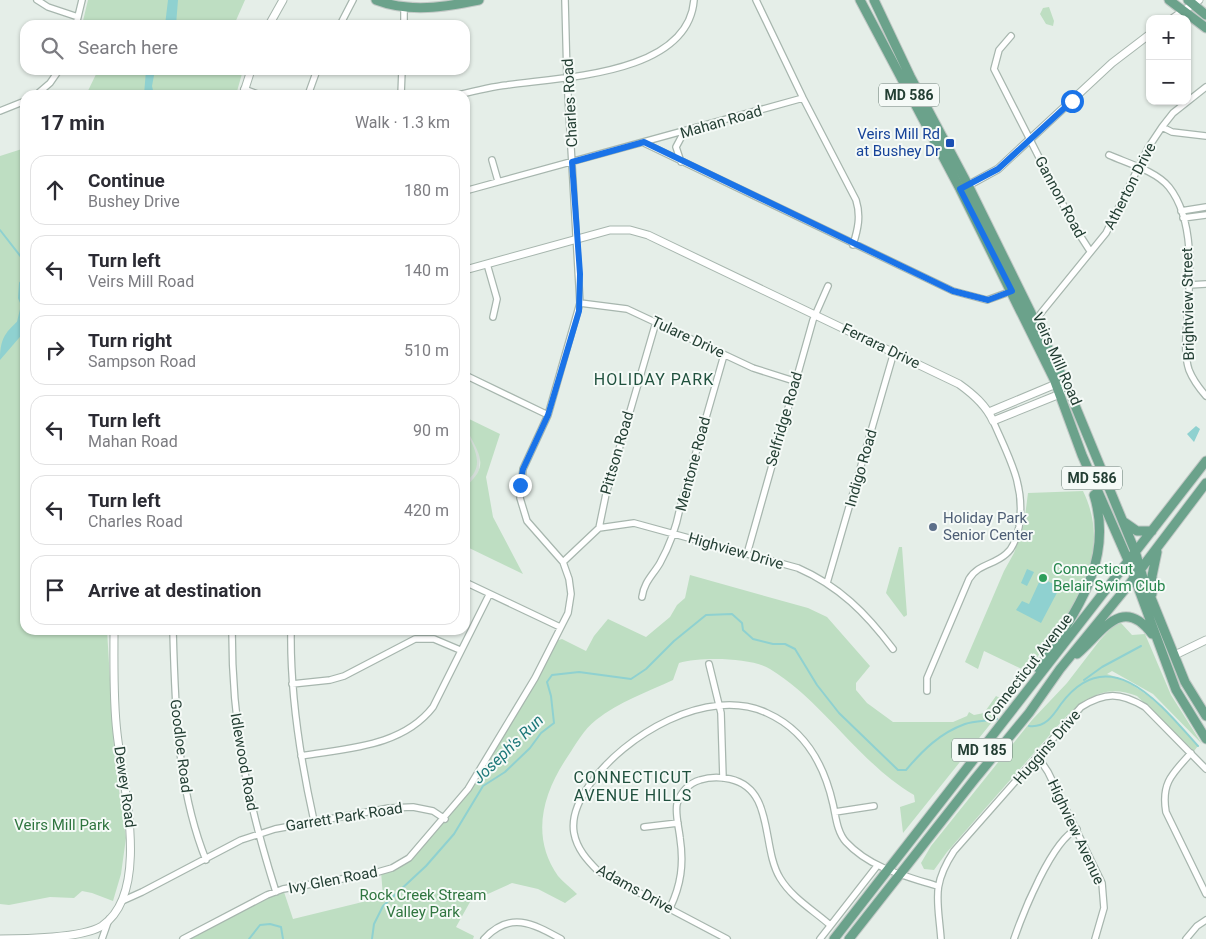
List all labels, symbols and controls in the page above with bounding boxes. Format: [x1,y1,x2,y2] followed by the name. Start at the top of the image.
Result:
[1146,15,1191,105] map controls
[1146,15,1191,60] button: +
[20,20,470,75] search box
[38,34,66,62] icon: search
[78,36,178,59] text: Search here
[559,58,581,148] street label: Charles Road
[1146,60,1191,105] button: −
[879,84,939,106] road number: MD 586
[1061,90,1084,113] route start
[678,102,764,142] street label: Mahan Road
[40,111,105,135] text: 17 min
[355,113,450,132] text: Walk · 1.3 km
[856,125,940,160] place label: Veirs Mill Rd at Bushey Dr
[944,137,956,149] marker: Veirs Mill Rd at Bushey Dr
[1100,139,1160,233] street label: Atherton Drive
[1031,153,1089,241] street label: Gannon Road
[88,169,165,192] text: Continue
[41,176,69,204] icon: ahead
[404,181,449,200] text: 180 m
[88,192,180,211] text: Bushey Drive
[1178,247,1198,361] street label: Brightview Street
[88,249,161,272] text: Turn left
[41,256,69,284] icon: left
[404,261,449,280] text: 140 m
[88,272,194,291] text: Veirs Mill Road
[1029,310,1085,408] street label: Veirs Mill Road
[649,312,727,362] street label: Tulare Drive
[839,319,923,373] street label: Ferrara Drive
[88,329,172,352] text: Turn right
[41,336,69,364] icon: right
[404,341,449,360] text: 510 m
[88,352,196,371] text: Sampson Road
[594,370,714,389] district label: HOLIDAY PARK
[762,370,806,468] street label: Selfridge Road
[88,409,161,432] text: Turn left
[597,409,637,497] street label: Pittson Road
[672,415,714,513] street label: Mentone Road
[41,416,69,444] icon: left
[413,421,449,440] text: 90 m
[841,427,881,509] street label: Indigo Road
[88,432,178,451] text: Mahan Road
[1062,466,1122,489] road number: MD 586
[509,474,532,497] route end
[88,489,161,512] text: Turn left
[41,496,69,524] icon: left
[404,501,449,520] text: 420 m
[943,509,1033,544] place label: Holiday Park Senior Center
[88,512,183,531] text: Charles Road
[927,521,939,533] marker: Holiday Park Senior Center
[686,529,786,573] street label: Highview Drive
[1053,560,1165,595] place label: Connecticut Belair Swim Club
[1037,572,1049,584] marker: Connecticut Belair Swim Club
[41,576,69,604] icon: arrive
[88,579,261,602] text: Arrive at destination
[980,610,1076,726] street label: Connecticut Avenue
[166,698,196,794] street label: Goodloe Road
[1010,706,1084,788] street label: Huggins Drive
[469,711,547,787] water label: Joseph's Run
[227,712,261,812] street label: Idlewood Road
[952,738,1012,762] road number: MD 185
[110,745,140,829] street label: Dewey Road
[574,768,692,805] district label: CONNECTICUT AVENUE HILLS
[1044,777,1108,887] street label: Highview Avenue
[284,799,404,835] street label: Garrett Park Road
[14,816,110,834] park label: Veirs Mill Park
[594,861,676,917] street label: Adams Drive
[287,863,379,897] street label: Ivy Glen Road
[360,886,486,921] park label: Rock Creek Stream Valley Park

